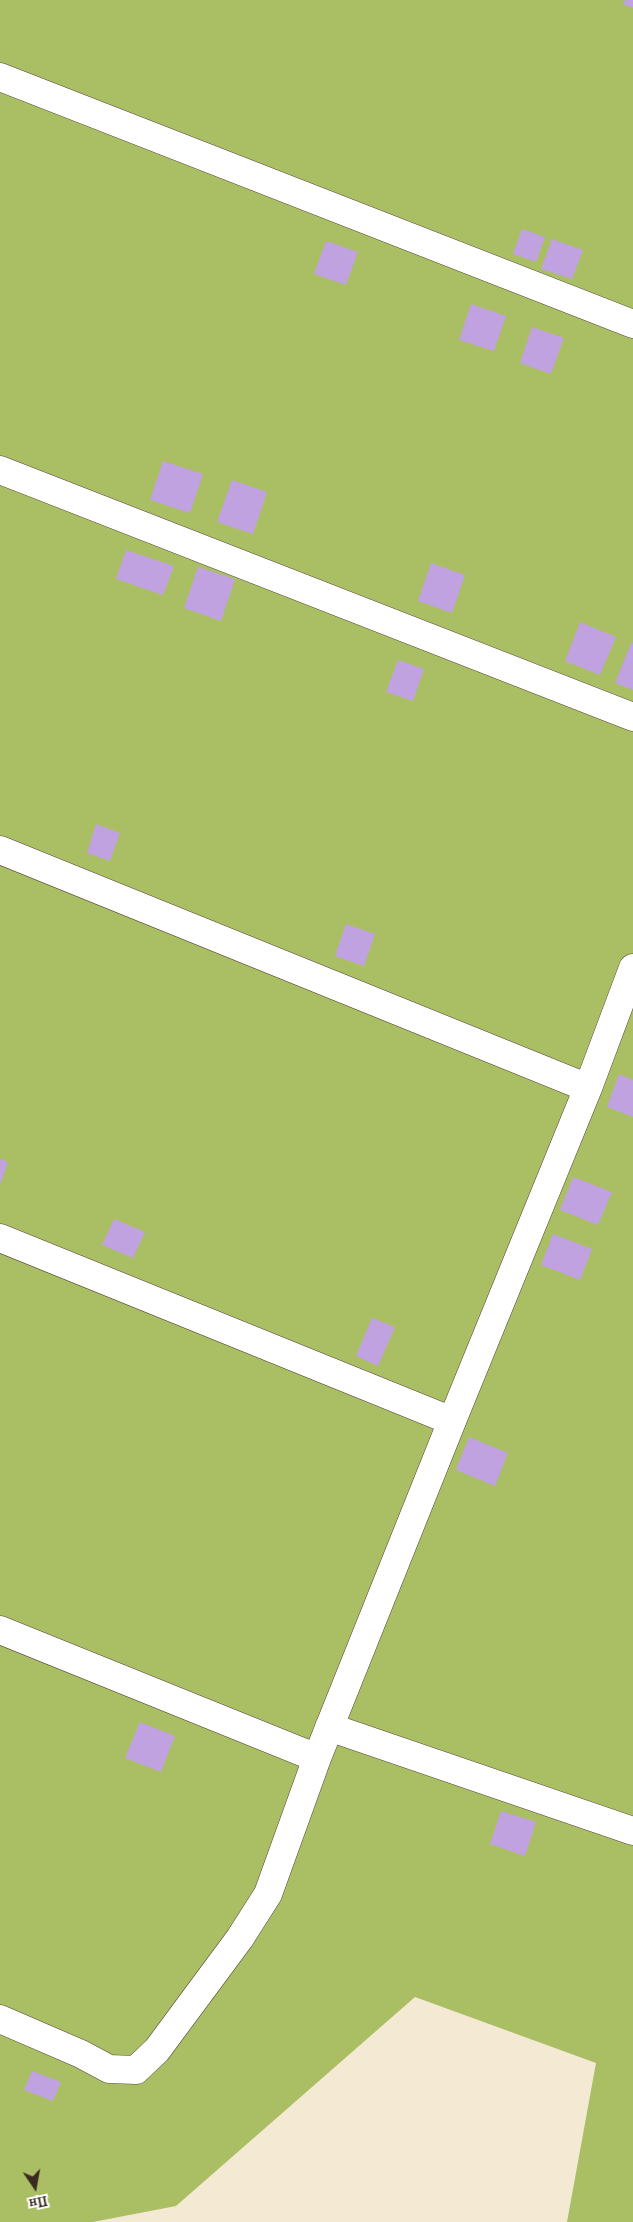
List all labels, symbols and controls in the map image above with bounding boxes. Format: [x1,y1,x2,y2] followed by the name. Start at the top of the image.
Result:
[10,2162,60,2212] north arrow
[27,2191,49,2213] text: Пн

